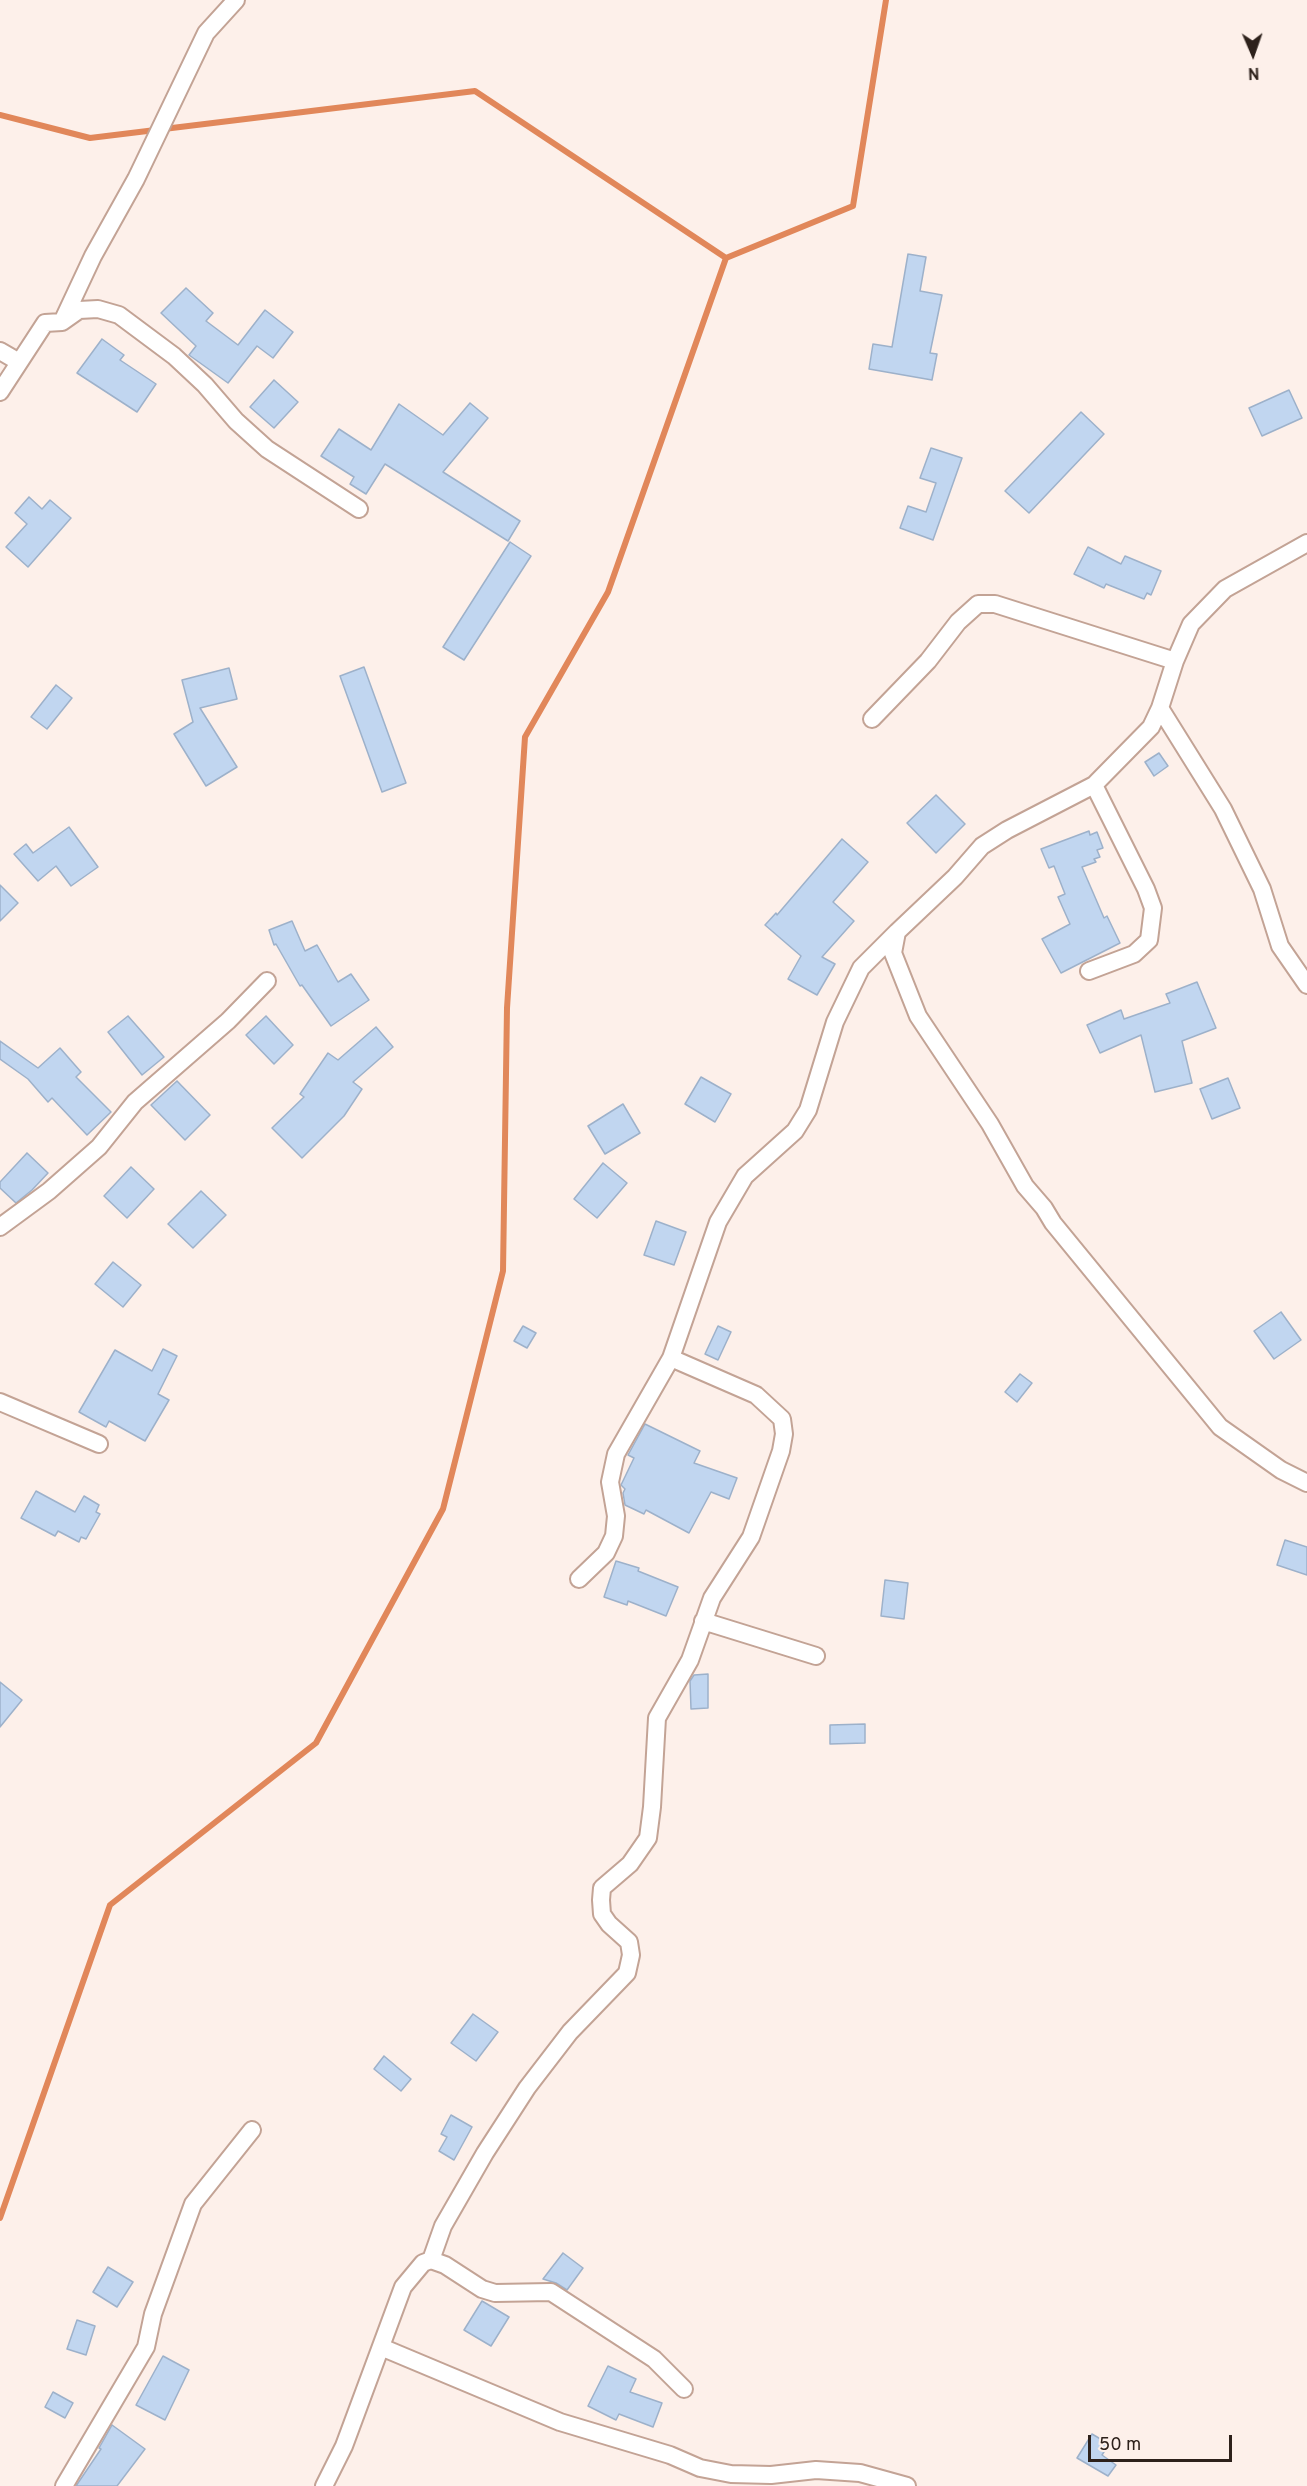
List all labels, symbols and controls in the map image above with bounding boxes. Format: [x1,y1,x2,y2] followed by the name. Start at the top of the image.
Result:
[1223,24,1283,84] north arrow
[1248,62,1260,82] text: N
[1091,2423,1235,2461] scale bar
[1099,2434,1141,2457] text: 50 m

